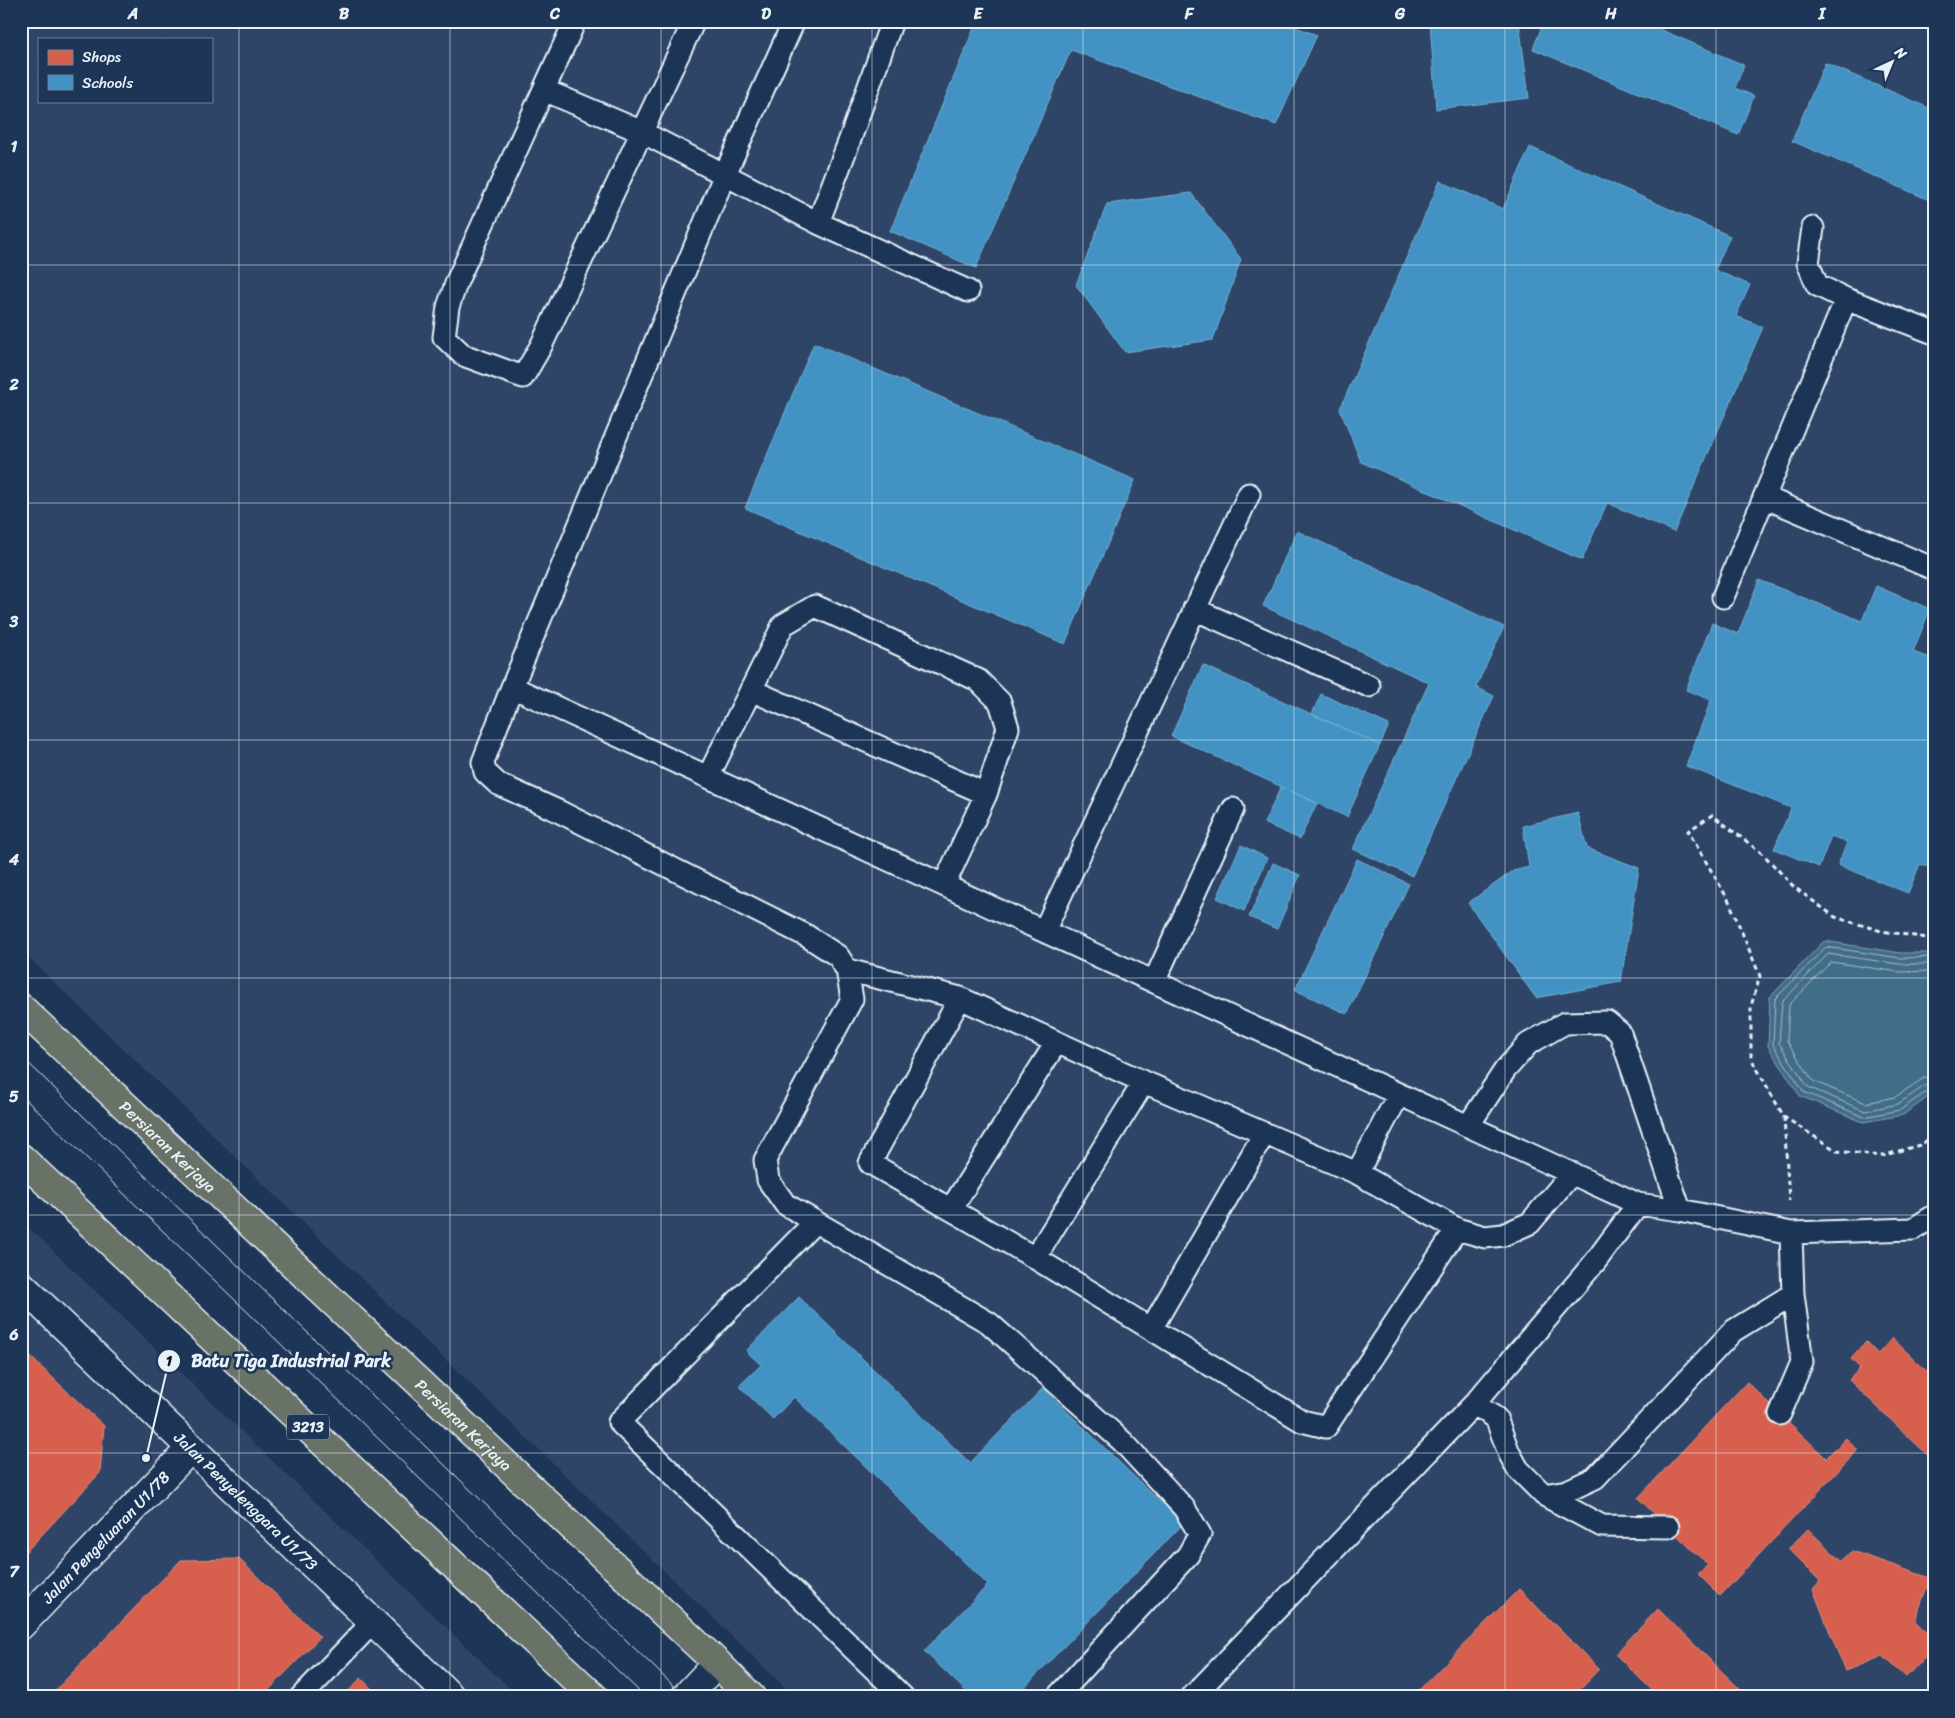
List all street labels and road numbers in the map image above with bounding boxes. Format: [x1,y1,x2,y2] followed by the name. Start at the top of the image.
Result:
[113,1093,224,1200] street label: Persiaran Kerjaya
[408,1371,519,1478] street label: Persiaran Kerjaya
[287,1414,329,1440] road number: 3213
[166,1424,325,1578] street label: Jalan Penyelenggara U1/73
[33,1463,177,1611] street label: Jalan Pengeluaran U1/78

